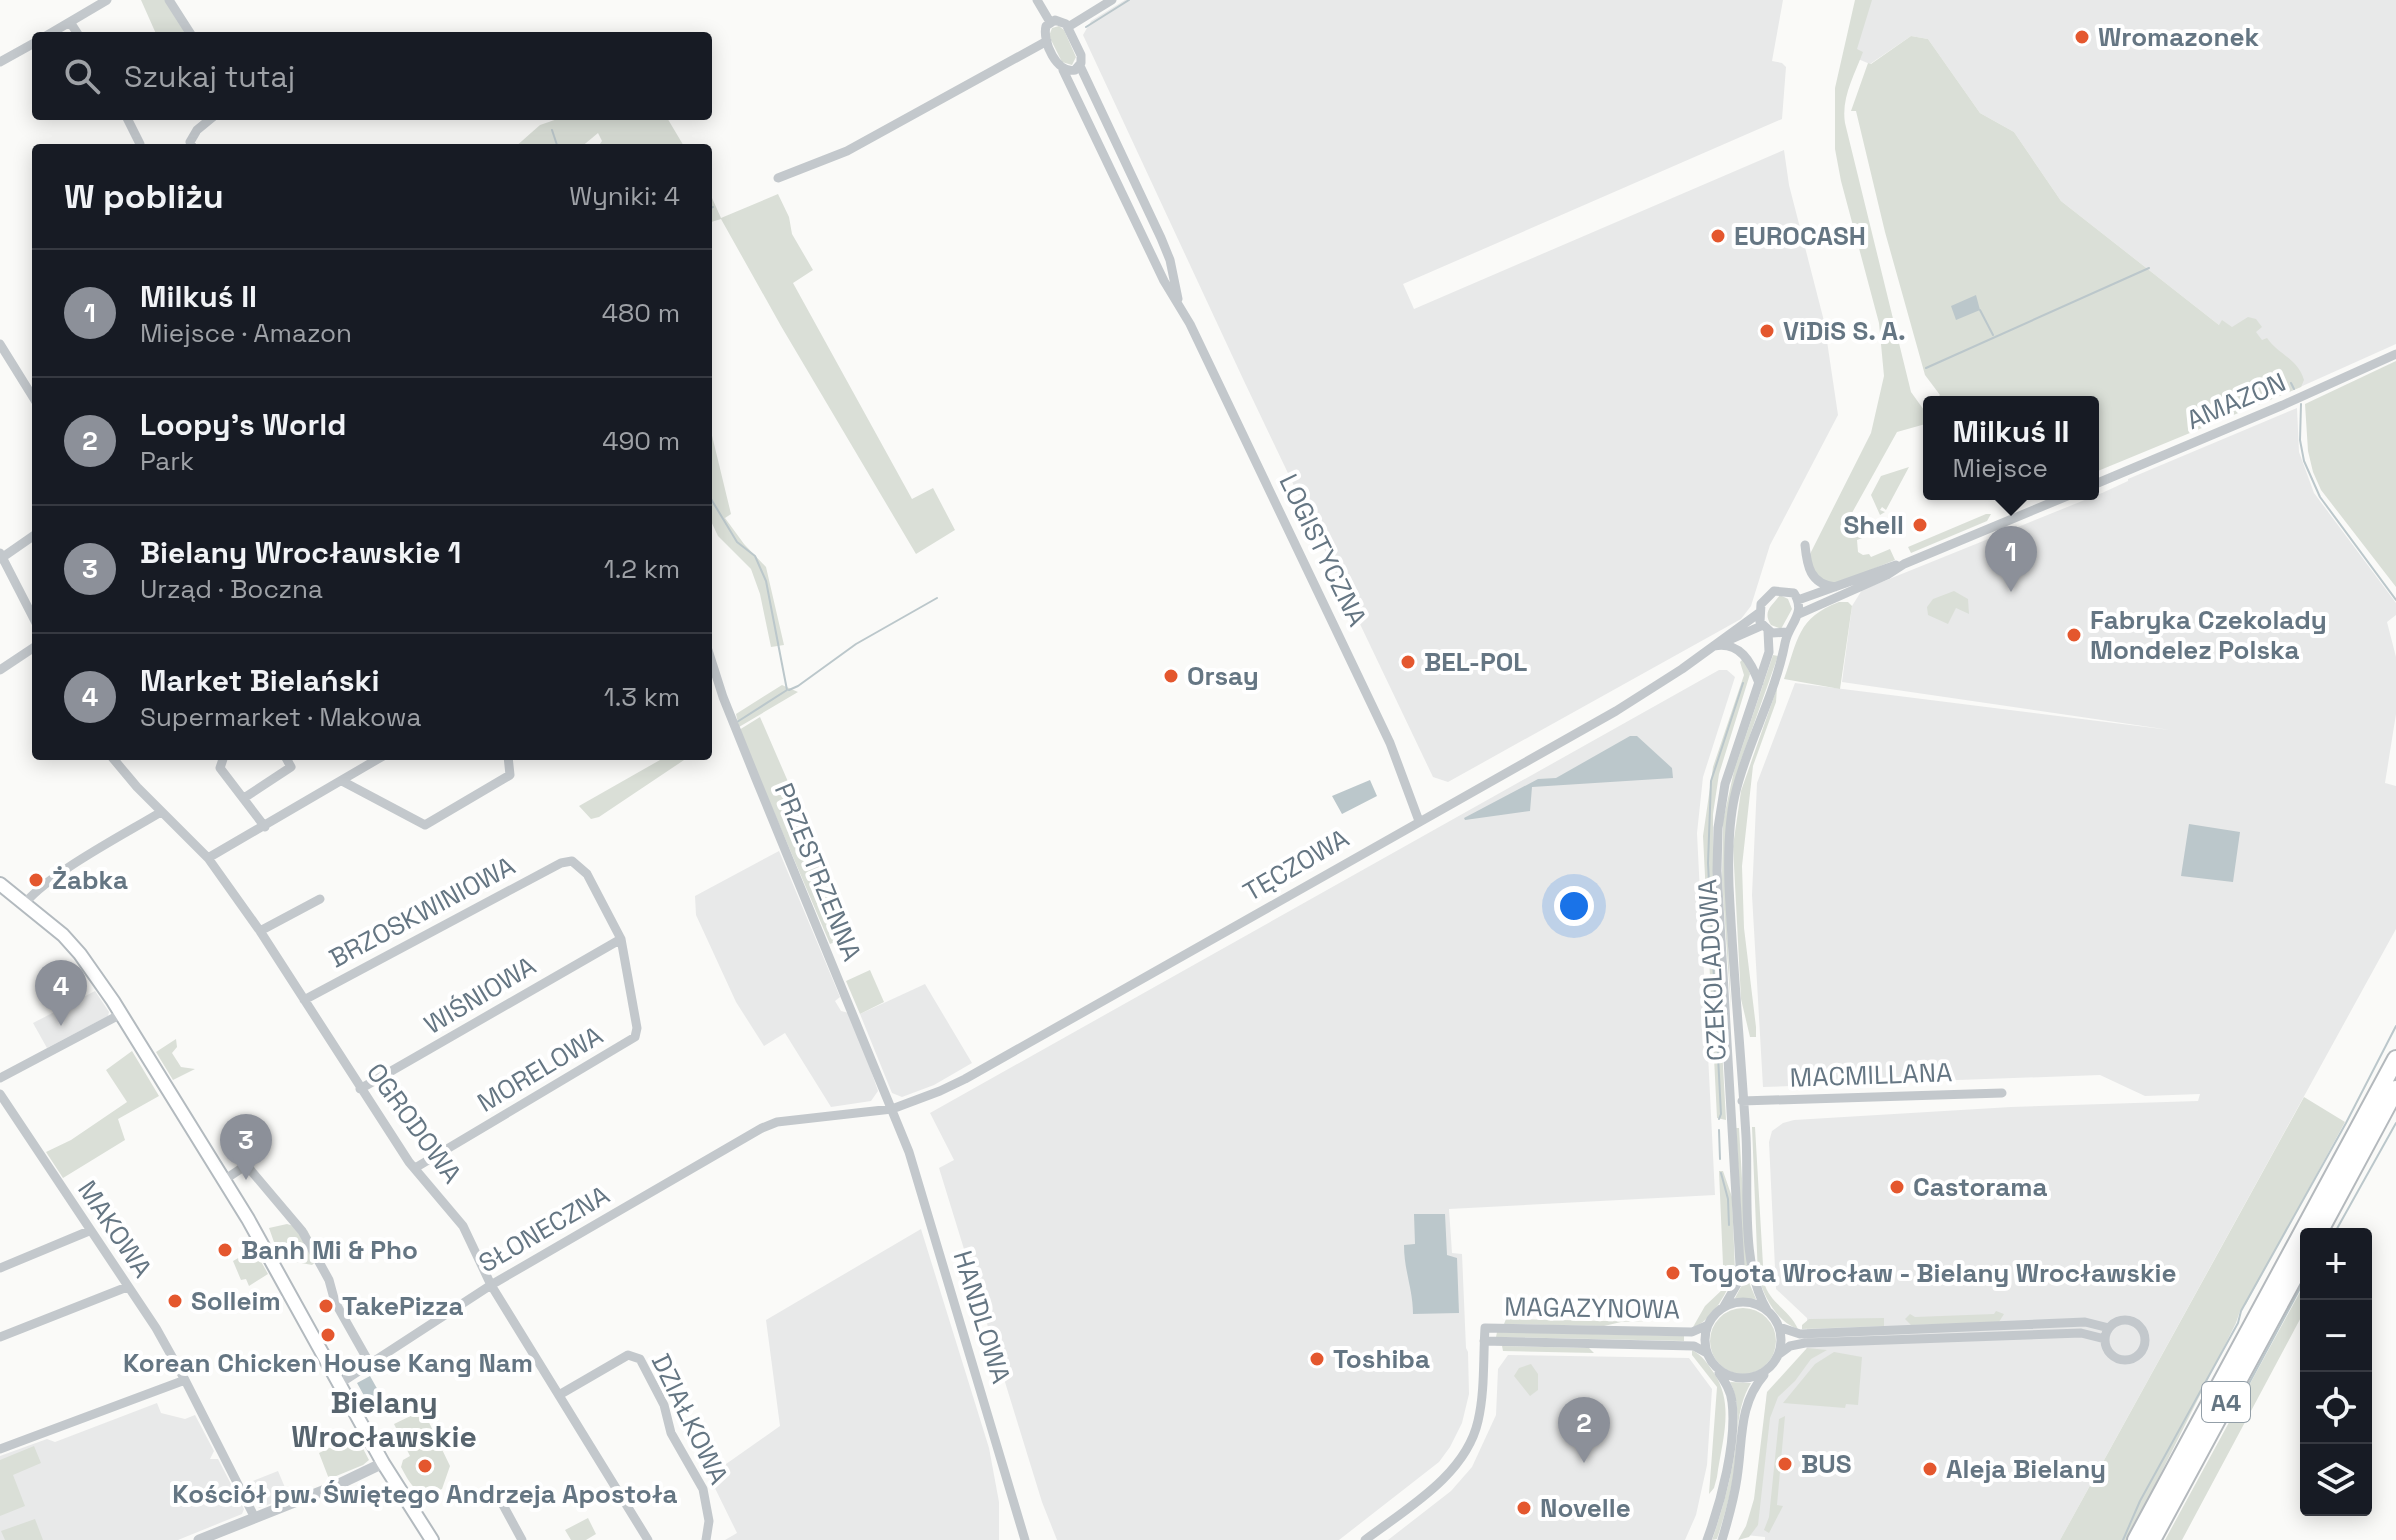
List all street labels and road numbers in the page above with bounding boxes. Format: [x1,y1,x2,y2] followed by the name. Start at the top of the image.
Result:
[2181,365,2291,437] street label: AMAZON
[1271,468,1375,632] street label: LOGISTYCZNA
[767,778,869,966] street label: PRZESTRZENNA
[1237,821,1355,909] street label: TĘCZOWA
[323,849,521,975] street label: BRZOSKWINIOWA
[1690,878,1734,1062] street label: CZEKOLADOWA
[418,948,542,1042] street label: WIŚNIOWA
[471,1018,609,1120] street label: MORELOWA
[1789,1055,1953,1095] street label: MACMILLANA
[359,1056,469,1190] street label: OGRODOWA
[70,1174,160,1284] street label: MAKOWA
[472,1178,616,1280] street label: SŁONECZNA
[946,1246,1018,1388] street label: HANDLOWA
[1504,1289,1680,1327] street label: MAGAZYNOWA
[644,1348,736,1490] street label: DZIAŁKOWA
[2202,1382,2250,1422] road number: A4

